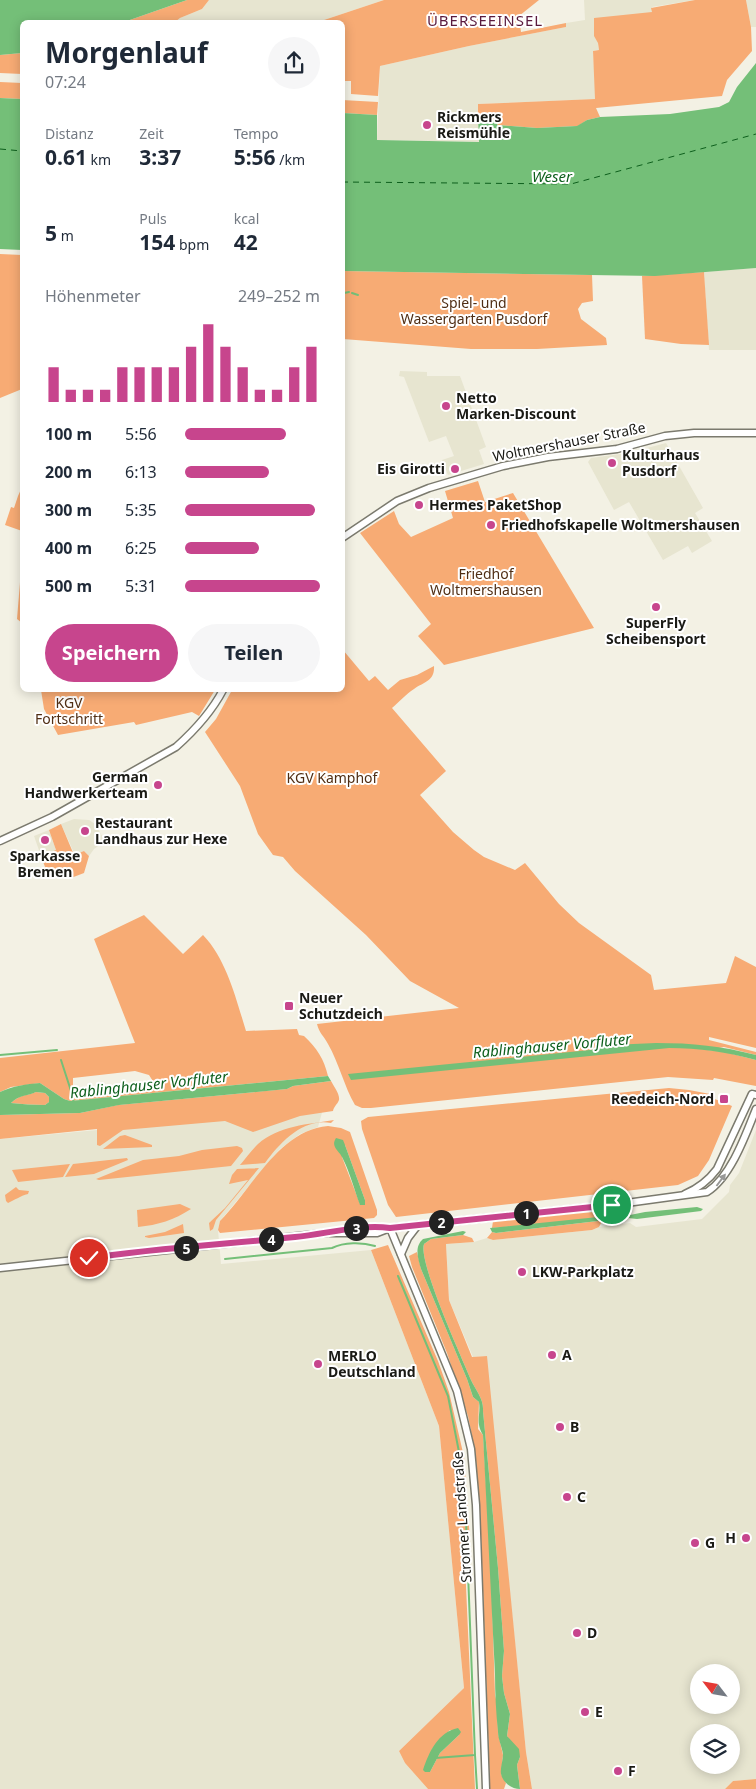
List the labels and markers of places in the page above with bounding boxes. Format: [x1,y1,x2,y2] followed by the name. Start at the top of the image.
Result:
[437,107,510,142] place label: Rickmers Reismühle
[421,119,433,131] marker: Rickmers Reismühle
[456,388,576,423] place label: Netto Marken-Discount
[440,400,452,412] marker: Netto Marken-Discount
[622,445,700,480] place label: Kulturhaus Pusdorf
[606,457,618,469] marker: Kulturhaus Pusdorf
[377,459,445,478] place label: Eis Girotti
[449,463,461,475] marker: Eis Girotti
[429,495,562,514] place label: Hermes PaketShop
[413,499,425,511] marker: Hermes PaketShop
[501,515,740,534] place label: Friedhofskapelle Woltmershausen
[485,519,497,531] marker: Friedhofskapelle Woltmershausen
[650,601,662,613] marker: SuperFly Scheibensport
[606,613,706,648] place label: SuperFly Scheibensport
[25,767,148,802] place label: German Handwerkerteam
[152,779,164,791] marker: German Handwerkerteam
[95,813,227,848] place label: Restaurant Landhaus zur Hexe
[79,825,91,837] marker: Restaurant Landhaus zur Hexe
[39,834,51,846] marker: Sparkasse Bremen
[10,846,80,881] place label: Sparkasse Bremen
[299,988,383,1023] place label: Neuer Schutzdeich
[283,1000,295,1012] marker: Neuer Schutzdeich
[611,1089,714,1108] place label: Reedeich-Nord
[718,1093,730,1105] marker: Reedeich-Nord
[591,1184,633,1226] pin
[514,1200,538,1226] pin: 1
[428,1210,454,1234] pin: 2
[344,1216,368,1240] pin: 3
[258,1226,284,1252] pin: 4
[174,1236,198,1260] pin: 5
[68,1237,110,1279] pin
[532,1262,634,1281] place label: LKW-Parkplatz
[516,1266,528,1278] marker: LKW-Parkplatz
[562,1345,572,1364] place label: A
[328,1346,416,1381] place label: MERLO Deutschland
[546,1349,558,1361] marker: A
[312,1358,324,1370] marker: MERLO Deutschland
[570,1417,579,1436] place label: B
[554,1421,566,1433] marker: B
[577,1487,586,1506] place label: C
[561,1491,573,1503] marker: C
[725,1528,736,1547] place label: H
[740,1532,752,1544] marker: H
[705,1533,715,1552] place label: G
[689,1537,701,1549] marker: G
[587,1623,597,1642] place label: D
[571,1627,583,1639] marker: D
[595,1702,603,1721] place label: E
[579,1706,591,1718] marker: E
[628,1761,636,1780] place label: F
[612,1765,624,1777] marker: F

